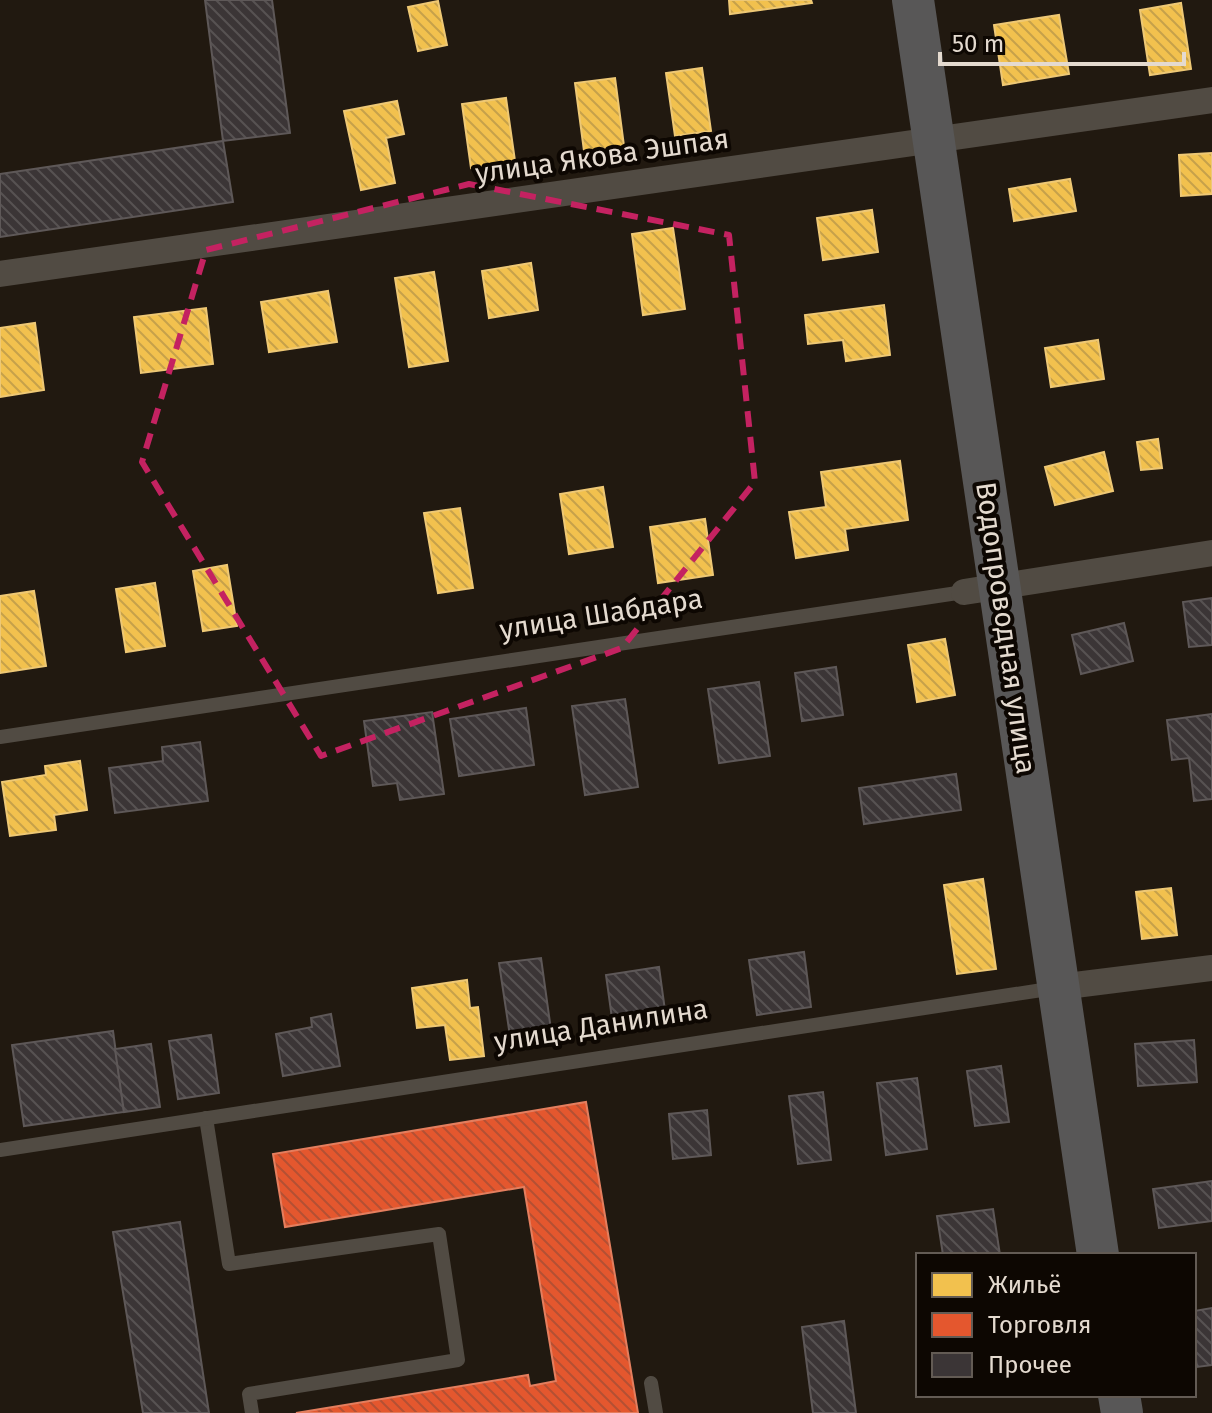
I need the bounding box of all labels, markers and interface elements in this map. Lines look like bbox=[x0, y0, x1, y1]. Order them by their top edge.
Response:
scale bar bbox=[940, 16, 1184, 66]
text: 50 m bbox=[952, 30, 1004, 58]
street label: улица Якова Эшпая bbox=[473, 122, 731, 190]
street label: Водопроводная улица bbox=[969, 480, 1043, 776]
street label: улица Шабдара bbox=[497, 582, 705, 646]
street label: улица Данилина bbox=[492, 992, 710, 1058]
legend bbox=[916, 1253, 1196, 1397]
text: Жильё bbox=[988, 1271, 1061, 1299]
text: Торговля bbox=[988, 1311, 1091, 1339]
text: Прочее bbox=[988, 1351, 1072, 1379]

